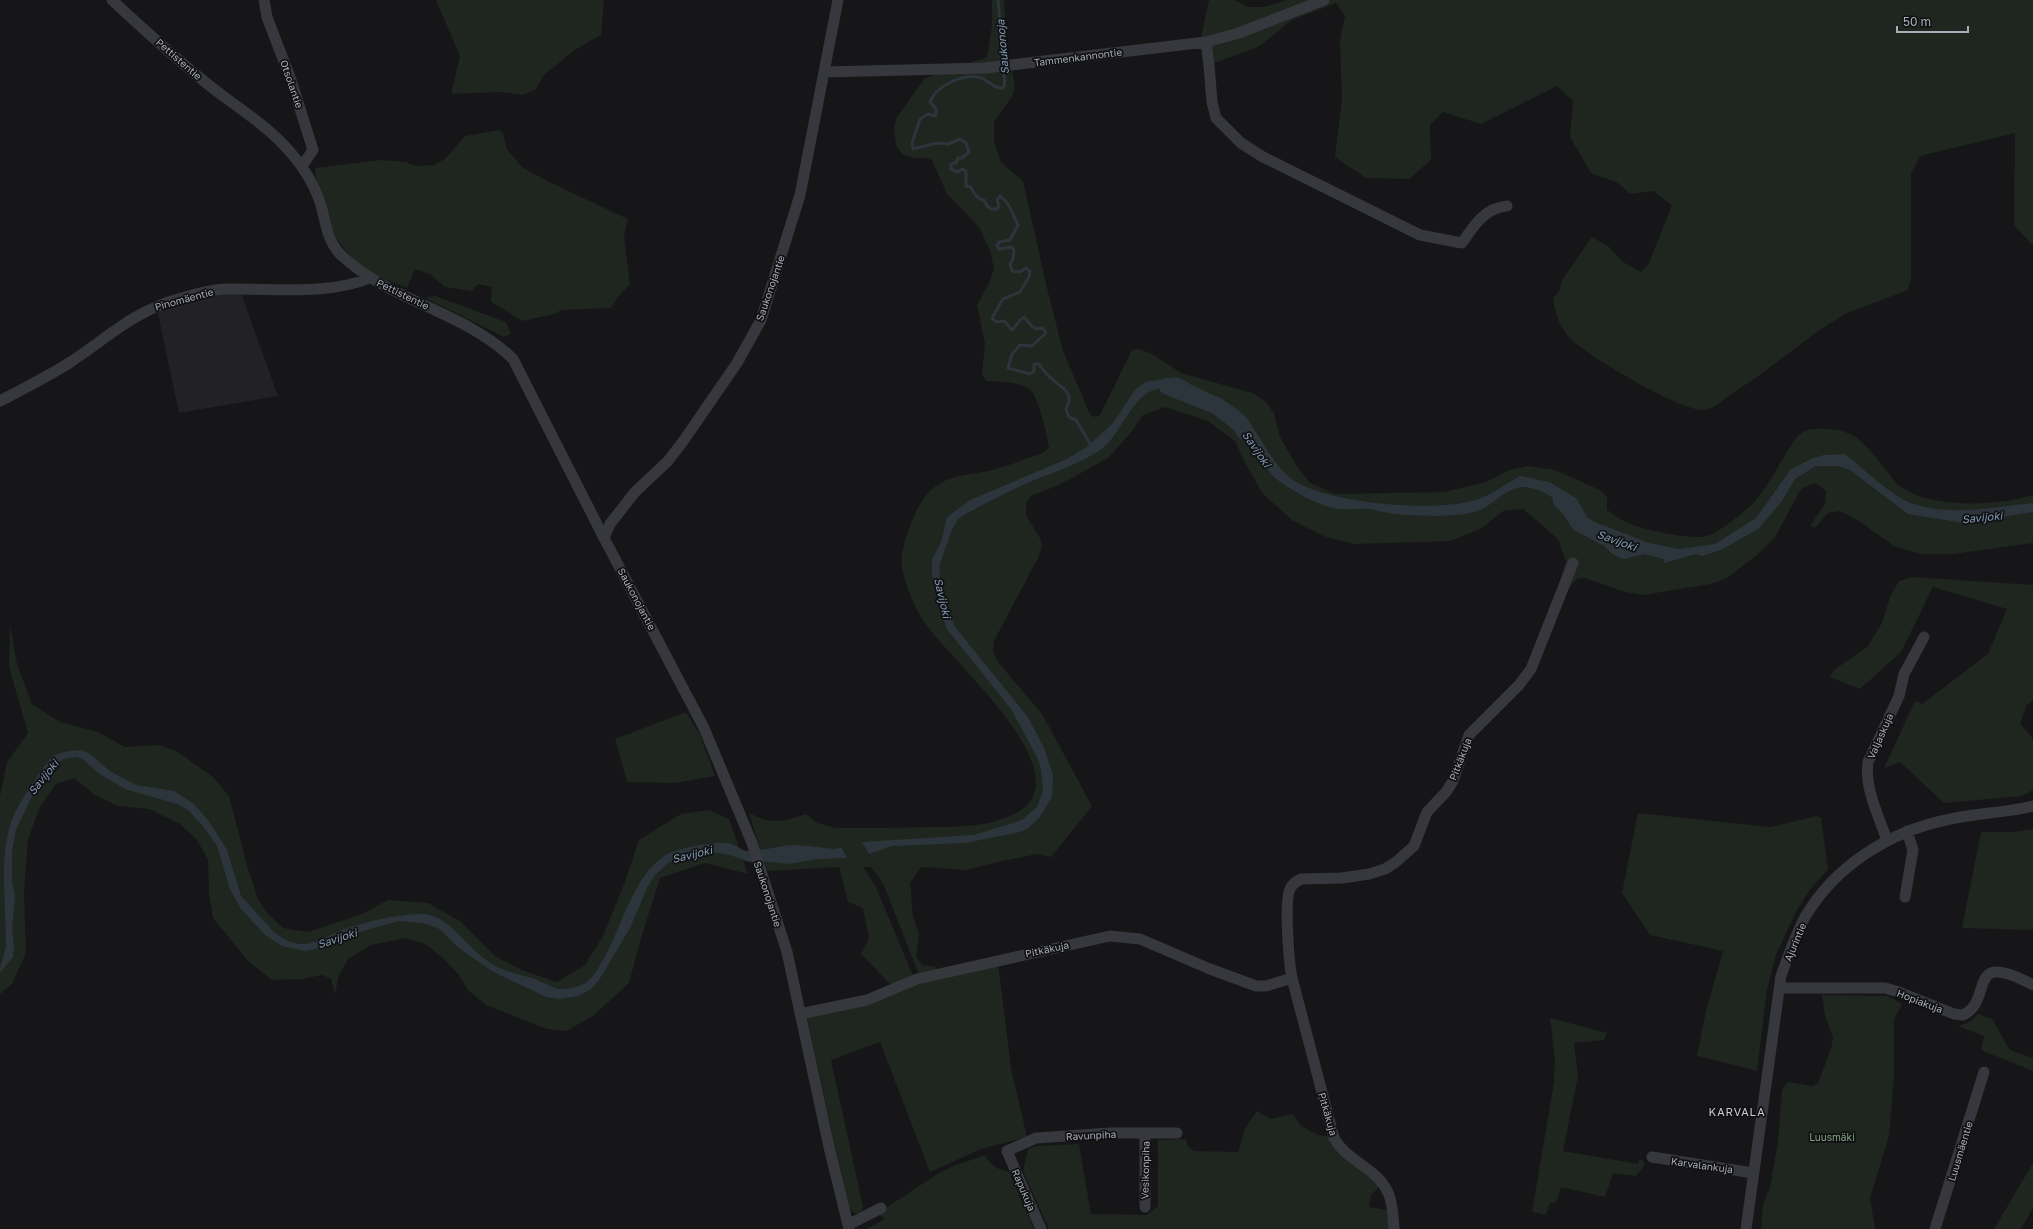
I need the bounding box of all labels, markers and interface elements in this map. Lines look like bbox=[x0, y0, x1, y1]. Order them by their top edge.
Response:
scale bar bbox=[1897, 8, 1968, 34]
text: 50 m bbox=[1903, 14, 1931, 29]
water label: Saukonoja bbox=[993, 18, 1012, 75]
street label: Pettistentie bbox=[154, 36, 204, 82]
street label: Tammenkannontie bbox=[1033, 46, 1123, 68]
street label: Otsolantie bbox=[278, 58, 306, 110]
street label: Saukonojantie bbox=[753, 253, 787, 322]
street label: Pettistentie bbox=[375, 276, 431, 312]
street label: Pinomäentie bbox=[153, 285, 215, 313]
water label: Savijoki bbox=[1239, 428, 1275, 472]
water label: Savijoki bbox=[1961, 508, 2005, 527]
water label: Savijoki bbox=[1595, 527, 1640, 555]
street label: Saukonojantie bbox=[616, 566, 658, 632]
water label: Savijoki bbox=[931, 577, 954, 622]
street label: Valjaskuja bbox=[1865, 711, 1895, 761]
street label: Pitkäkuja bbox=[1446, 736, 1474, 782]
water label: Savijoki bbox=[25, 755, 63, 798]
water label: Savijoki bbox=[671, 842, 716, 866]
street label: Saukonojantie bbox=[752, 860, 784, 929]
street label: Ajurintie bbox=[1782, 921, 1809, 963]
water label: Savijoki bbox=[316, 925, 361, 951]
street label: Pitkäkuja bbox=[1024, 939, 1070, 959]
street label: Hopiakuja bbox=[1895, 987, 1945, 1015]
street label: Pitkäkuja bbox=[1316, 1091, 1340, 1137]
district label: KARVALA bbox=[1708, 1105, 1766, 1118]
street label: Luusmäentie bbox=[1945, 1120, 1975, 1182]
street label: Ravunpiha bbox=[1065, 1128, 1117, 1142]
park label: Luusmäki bbox=[1809, 1131, 1855, 1143]
street label: Vesikonpiha bbox=[1138, 1141, 1152, 1199]
street label: Karvalankuja bbox=[1670, 1155, 1734, 1175]
street label: Rapukuja bbox=[1010, 1167, 1038, 1213]

